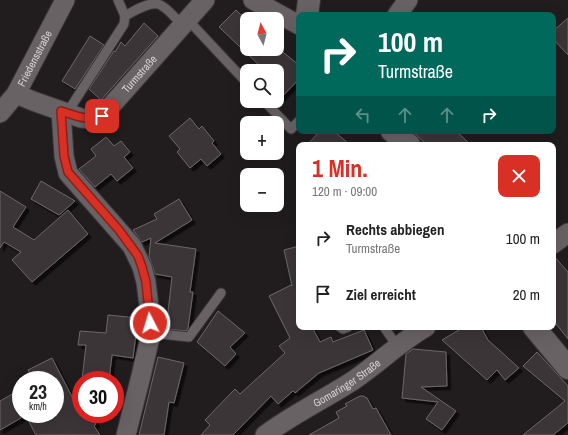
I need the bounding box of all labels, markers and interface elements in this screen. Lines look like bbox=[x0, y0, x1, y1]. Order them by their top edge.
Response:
north arrow bbox=[240, 12, 284, 56]
map controls bbox=[240, 12, 284, 212]
text: 100 m bbox=[378, 23, 443, 61]
street label: Friedensstraße bbox=[14, 28, 55, 89]
icon: right bbox=[312, 28, 364, 80]
street label: Turmstraße bbox=[119, 52, 160, 96]
text: Turmstraße bbox=[378, 59, 453, 84]
button: search bbox=[240, 64, 284, 108]
pin bbox=[85, 99, 119, 133]
icon: left bbox=[352, 104, 374, 126]
icon: ahead bbox=[394, 104, 416, 126]
icon: ahead bbox=[436, 104, 458, 126]
icon: right bbox=[478, 104, 500, 126]
icon: arrive bbox=[91, 105, 113, 127]
button: + bbox=[240, 116, 284, 160]
text: 1 Min. bbox=[312, 152, 368, 184]
button: close bbox=[498, 155, 540, 197]
button: − bbox=[240, 168, 284, 212]
text: 120 m · 09:00 bbox=[312, 183, 377, 200]
text: Rechts abbiegen bbox=[346, 219, 444, 240]
icon: right bbox=[312, 227, 334, 249]
text: 100 m bbox=[506, 228, 540, 249]
text: Turmstraße bbox=[346, 240, 400, 257]
icon: arrive bbox=[312, 283, 334, 305]
text: Ziel erreicht bbox=[346, 284, 416, 305]
text: 20 m bbox=[513, 284, 540, 305]
position arrow bbox=[129, 302, 171, 344]
street label: Gomaringer Straße bbox=[311, 356, 383, 410]
speed limit sign: 30 bbox=[72, 371, 124, 423]
text: 23 bbox=[29, 378, 47, 405]
text: km/h bbox=[29, 400, 47, 413]

